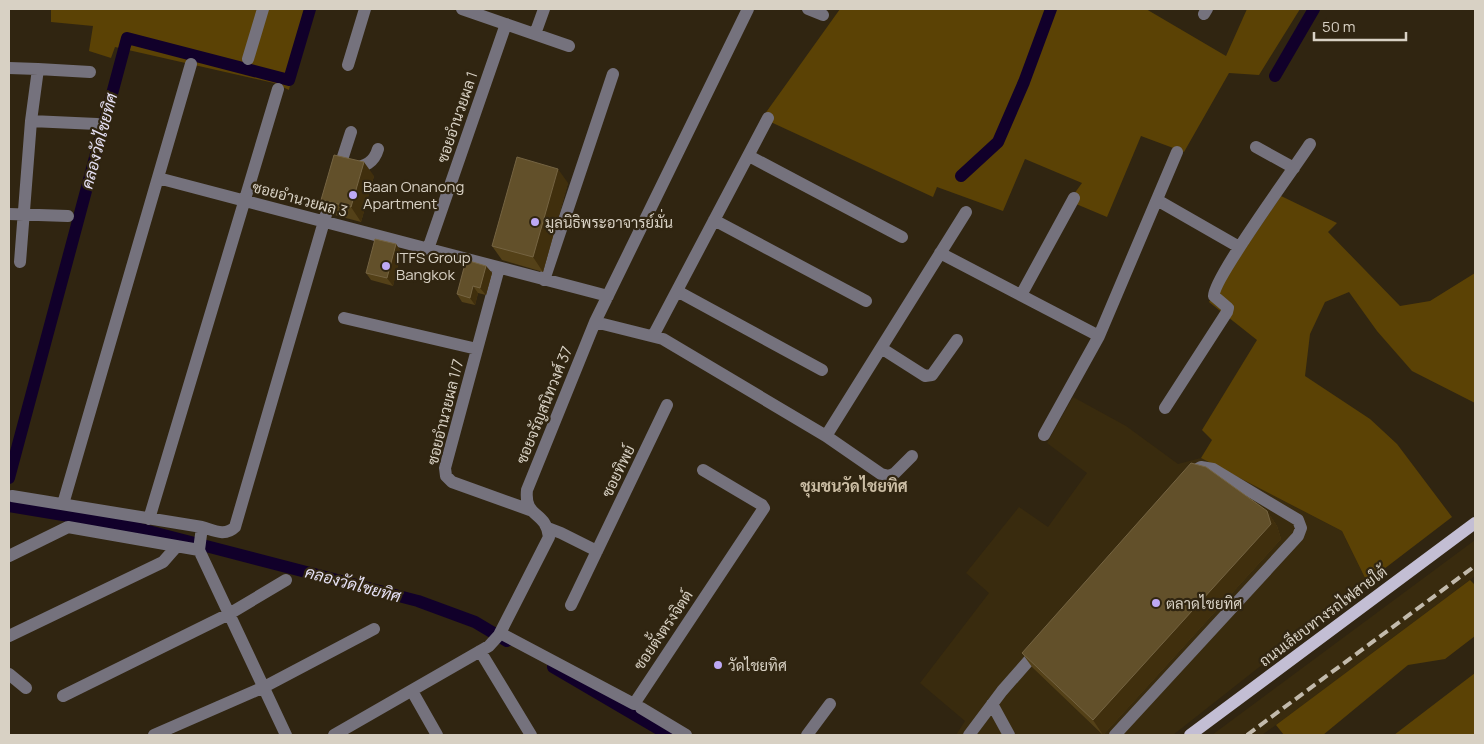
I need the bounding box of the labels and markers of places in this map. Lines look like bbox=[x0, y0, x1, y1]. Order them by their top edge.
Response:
place label: Baan Onanong Apartment bbox=[363, 176, 464, 214]
marker: Baan Onanong Apartment bbox=[347, 189, 359, 201]
place label: มูลนิธิพระอาจารย์มั่น bbox=[545, 208, 673, 233]
marker: มูลนิธิพระอาจารย์มั่น bbox=[529, 216, 541, 228]
place label: ITFS Group Bangkok bbox=[396, 247, 471, 285]
marker: ITFS Group Bangkok bbox=[380, 260, 392, 272]
place label: ตลาดไชยทิศ bbox=[1166, 593, 1242, 614]
marker: ตลาดไชยทิศ bbox=[1150, 597, 1162, 609]
place label: วัดไชยทิศ bbox=[728, 655, 787, 676]
marker: วัดไชยทิศ bbox=[712, 659, 724, 671]

